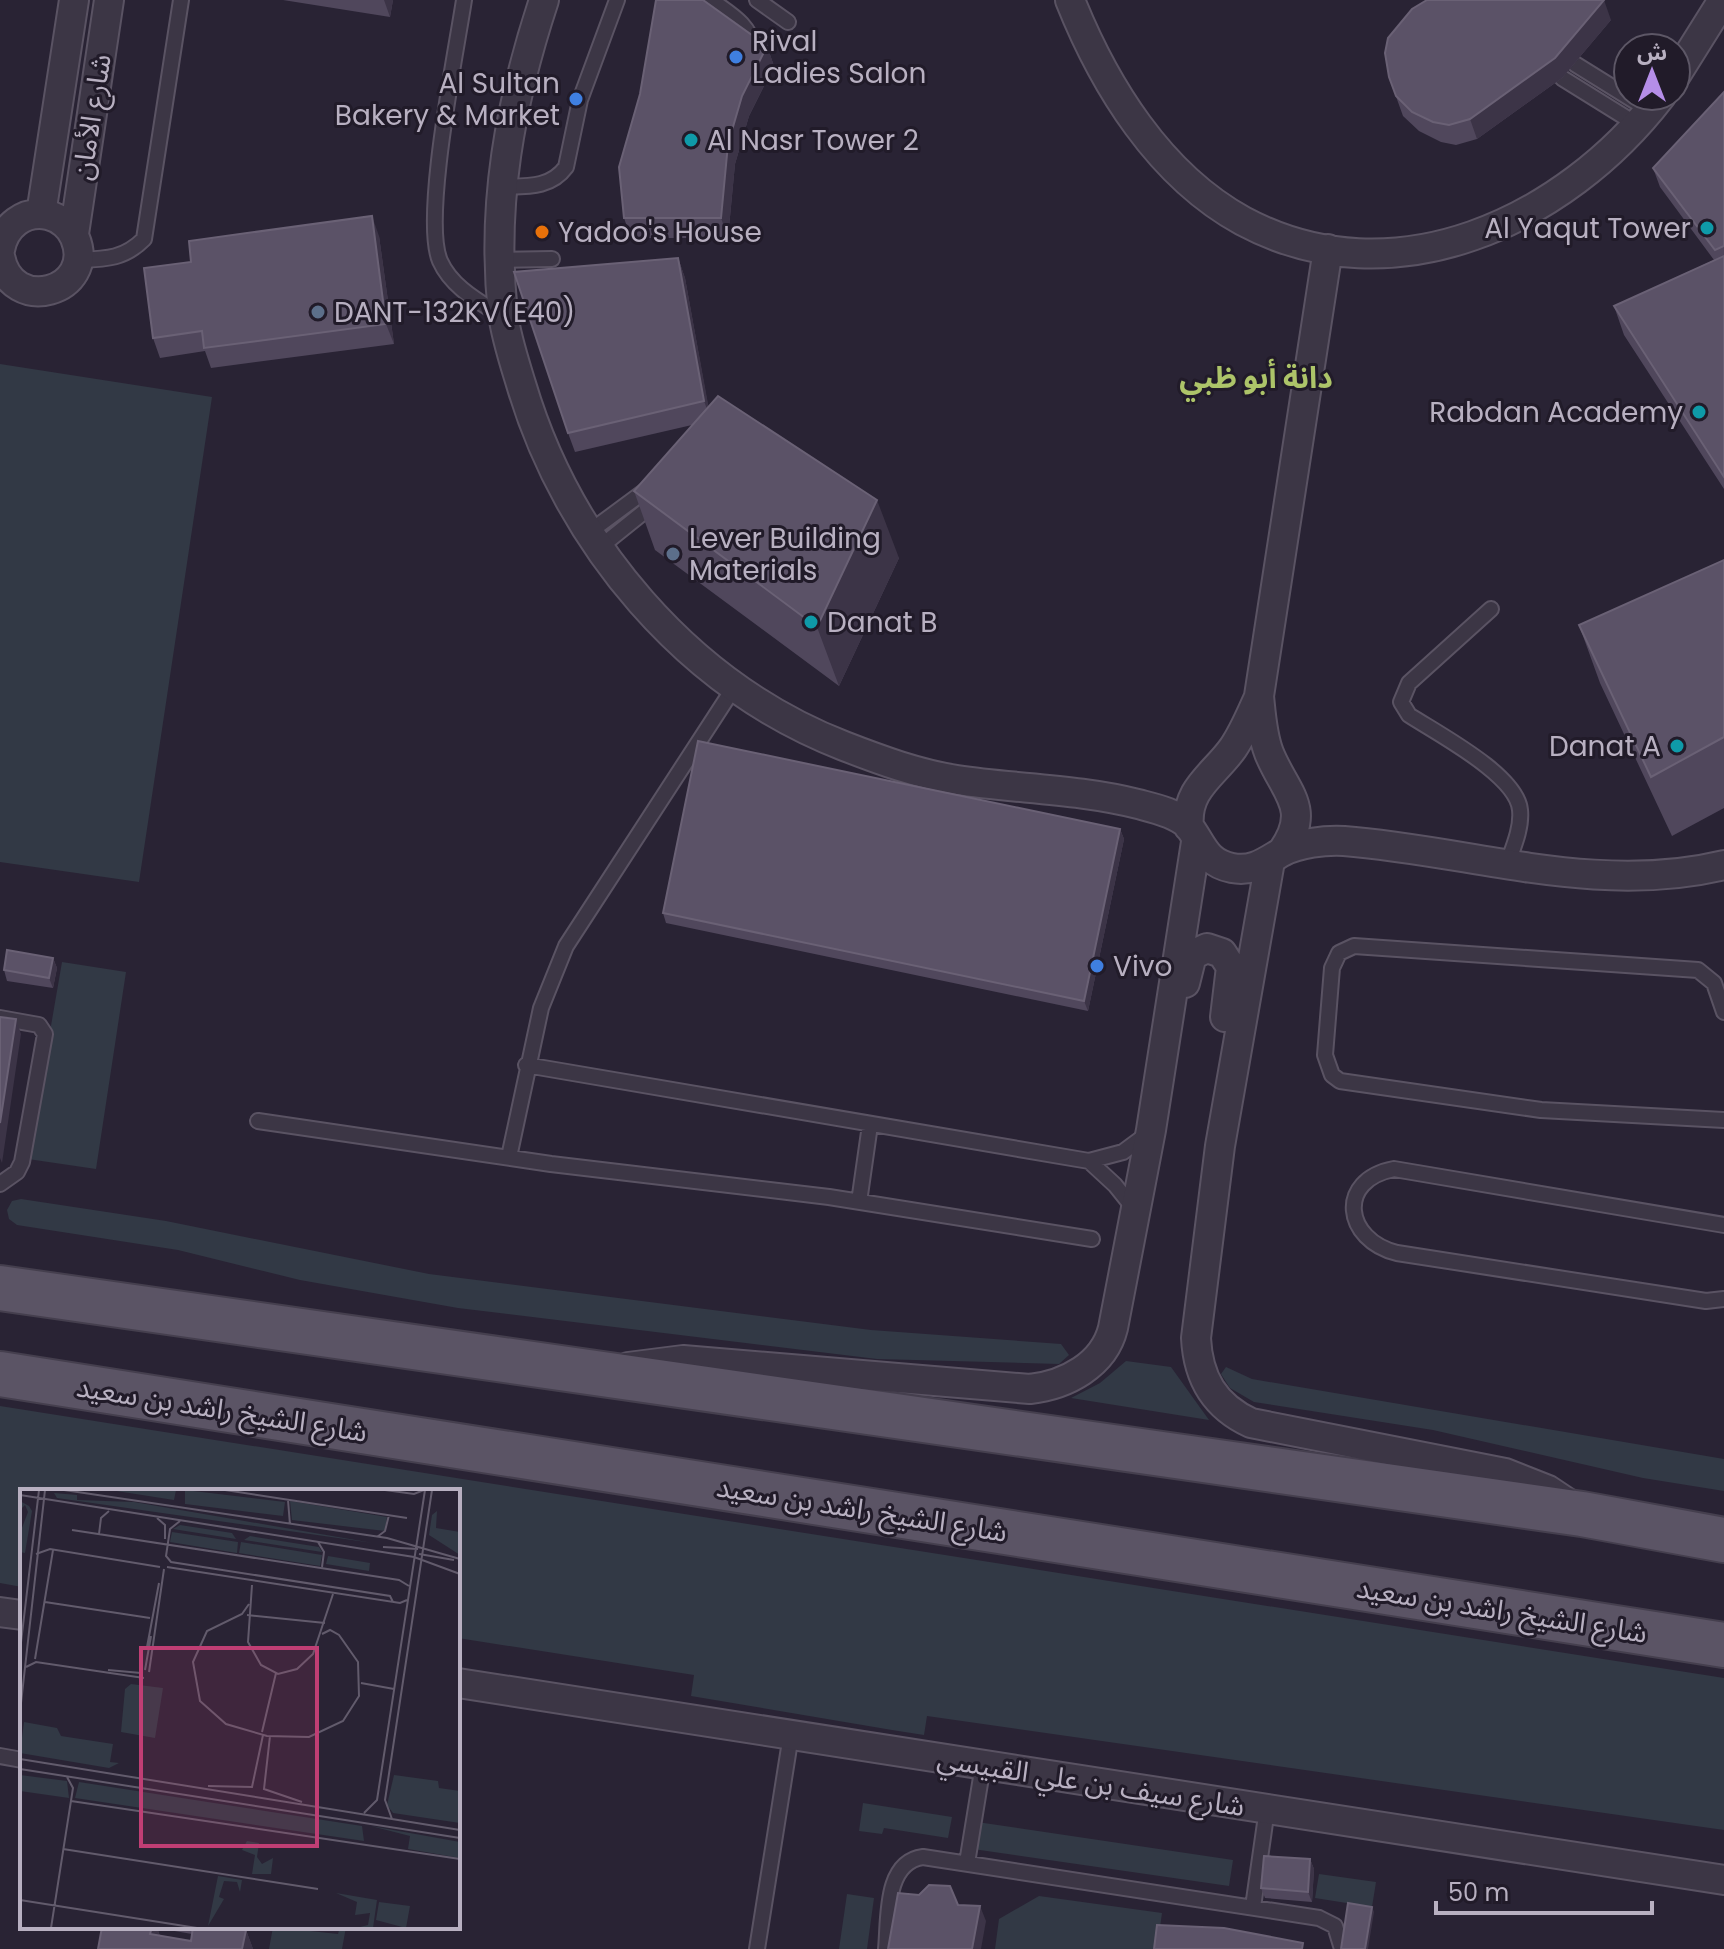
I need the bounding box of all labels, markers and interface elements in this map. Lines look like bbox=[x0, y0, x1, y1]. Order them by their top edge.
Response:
place label: Rival Ladies Salon bbox=[752, 22, 926, 93]
north arrow bbox=[1612, 32, 1692, 112]
text: ش bbox=[1637, 37, 1667, 68]
marker: Rival Ladies Salon bbox=[727, 48, 745, 66]
street label: شارع الأمان bbox=[62, 51, 122, 183]
place label: Al Sultan Bakery & Market bbox=[335, 64, 560, 135]
marker: Al Sultan Bakery & Market bbox=[567, 90, 585, 108]
place label: Al Nasr Tower 2 bbox=[707, 121, 919, 160]
marker: Al Nasr Tower 2 bbox=[682, 131, 700, 149]
place label: Al Yaqut Tower bbox=[1484, 209, 1691, 248]
place label: Yadoo's House bbox=[558, 213, 762, 252]
marker: Al Yaqut Tower bbox=[1698, 219, 1716, 237]
marker: Yadoo's House bbox=[533, 223, 551, 241]
place label: DANT-132KV(E40) bbox=[334, 293, 575, 332]
marker: DANT-132KV(E40) bbox=[309, 303, 327, 321]
district label: دانة أبو ظبي bbox=[1179, 356, 1333, 402]
place label: Rabdan Academy bbox=[1429, 393, 1683, 432]
marker: Rabdan Academy bbox=[1690, 403, 1708, 421]
place label: Lever Building Materials bbox=[689, 519, 881, 590]
marker: Lever Building Materials bbox=[664, 545, 682, 563]
place label: Danat B bbox=[827, 603, 937, 642]
marker: Danat B bbox=[802, 613, 820, 631]
place label: Danat A bbox=[1549, 727, 1661, 766]
marker: Danat A bbox=[1668, 737, 1686, 755]
place label: Vivo bbox=[1113, 947, 1172, 986]
marker: Vivo bbox=[1088, 957, 1106, 975]
street label: شارع الشيخ راشد بن سعيد bbox=[74, 1367, 370, 1453]
street label: شارع الشيخ راشد بن سعيد bbox=[714, 1467, 1010, 1553]
inset map bbox=[20, 1489, 460, 1929]
street label: شارع الشيخ راشد بن سعيد bbox=[1354, 1568, 1650, 1654]
street label: شارع سيف بن علي القبيسي bbox=[934, 1739, 1248, 1828]
scale bar bbox=[1436, 1865, 1652, 1915]
text: 50 m bbox=[1448, 1876, 1509, 1909]

